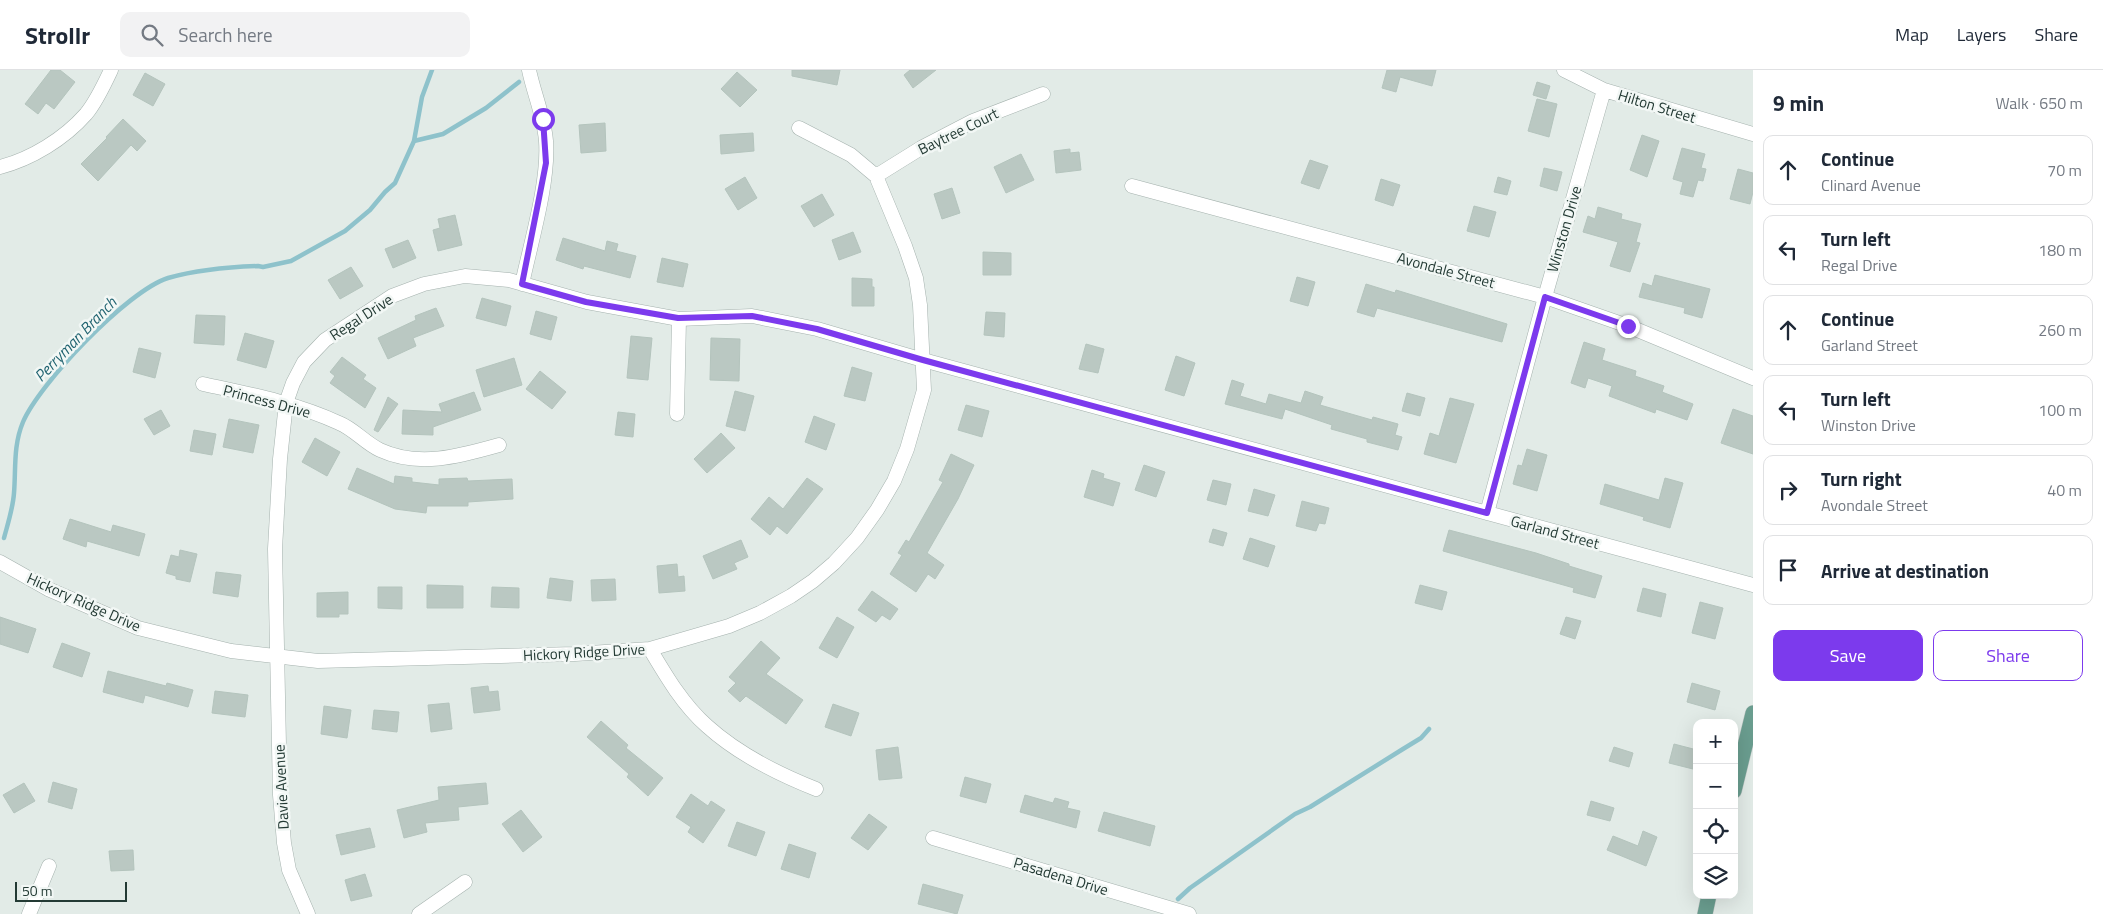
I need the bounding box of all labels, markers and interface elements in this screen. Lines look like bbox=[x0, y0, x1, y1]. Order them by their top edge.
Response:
search box bbox=[120, 12, 470, 57]
text: Strollr bbox=[25, 17, 90, 53]
text: Search here bbox=[178, 20, 273, 49]
icon: search bbox=[138, 21, 166, 49]
text: Map bbox=[1895, 21, 1929, 48]
text: Layers bbox=[1957, 21, 2006, 48]
text: Share bbox=[2034, 21, 2078, 48]
street label: Hilton Street bbox=[1615, 83, 1699, 129]
text: 9 min bbox=[1773, 87, 1824, 119]
text: Walk · 650 m bbox=[1995, 91, 2083, 115]
street label: Baytree Court bbox=[914, 101, 1003, 160]
route start bbox=[532, 108, 555, 131]
text: Continue bbox=[1821, 144, 1894, 173]
icon: ahead bbox=[1774, 156, 1802, 184]
text: 70 m bbox=[2047, 158, 2082, 182]
text: Clinard Avenue bbox=[1821, 173, 1921, 197]
street label: Winston Drive bbox=[1541, 183, 1587, 275]
text: Turn left bbox=[1821, 224, 1891, 253]
icon: left bbox=[1774, 236, 1802, 264]
text: 180 m bbox=[2038, 238, 2082, 262]
street label: Avondale Street bbox=[1395, 246, 1498, 294]
text: Regal Drive bbox=[1821, 253, 1897, 277]
street label: Regal Drive bbox=[325, 288, 397, 346]
water label: Perryman Branch bbox=[28, 290, 123, 387]
text: Continue bbox=[1821, 304, 1894, 333]
route end bbox=[1617, 315, 1640, 338]
icon: ahead bbox=[1774, 316, 1802, 344]
text: 260 m bbox=[2038, 318, 2082, 342]
text: Garland Street bbox=[1821, 333, 1918, 357]
street label: Princess Drive bbox=[221, 378, 313, 424]
text: Turn left bbox=[1821, 384, 1891, 413]
icon: left bbox=[1774, 396, 1802, 424]
text: 100 m bbox=[2038, 398, 2082, 422]
text: Winston Drive bbox=[1821, 413, 1916, 437]
text: Turn right bbox=[1821, 464, 1902, 493]
icon: right bbox=[1774, 476, 1802, 504]
text: 40 m bbox=[2047, 478, 2082, 502]
text: Avondale Street bbox=[1821, 493, 1928, 517]
street label: Garland Street bbox=[1508, 509, 1603, 555]
icon: arrive bbox=[1774, 556, 1802, 584]
text: Arrive at destination bbox=[1821, 556, 1989, 585]
street label: Hickory Ridge Drive bbox=[23, 567, 145, 637]
button: Save bbox=[1773, 630, 1923, 681]
button: Share bbox=[1933, 630, 2083, 681]
street label: Hickory Ridge Drive bbox=[522, 637, 646, 667]
map controls bbox=[1693, 719, 1738, 899]
button: + bbox=[1693, 719, 1738, 764]
street label: Davie Avenue bbox=[267, 744, 295, 830]
button: − bbox=[1693, 764, 1738, 809]
button: locate bbox=[1693, 809, 1738, 854]
street label: Pasadena Drive bbox=[1011, 851, 1111, 901]
button: layers bbox=[1693, 854, 1738, 899]
scale bar bbox=[15, 879, 128, 902]
text: 50 m bbox=[22, 880, 52, 901]

